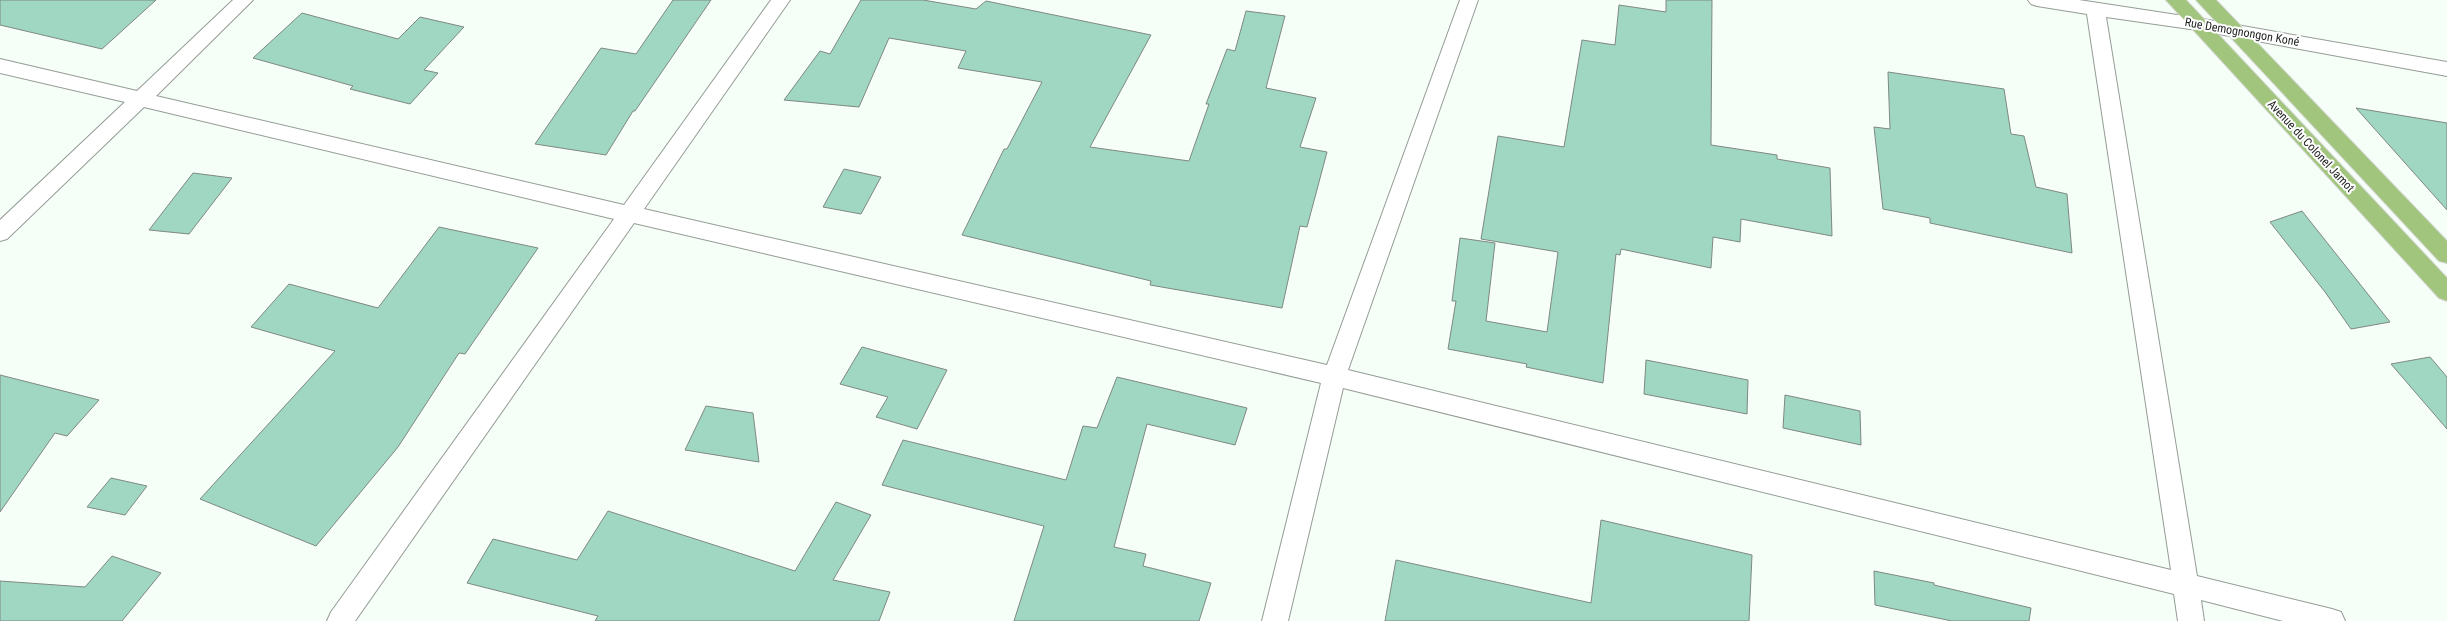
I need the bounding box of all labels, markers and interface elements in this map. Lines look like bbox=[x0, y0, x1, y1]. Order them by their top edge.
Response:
street label: Rue Demognongon Koné bbox=[2184, 15, 2301, 49]
street label: Avenue du Colonel Jamot bbox=[2265, 97, 2358, 195]

